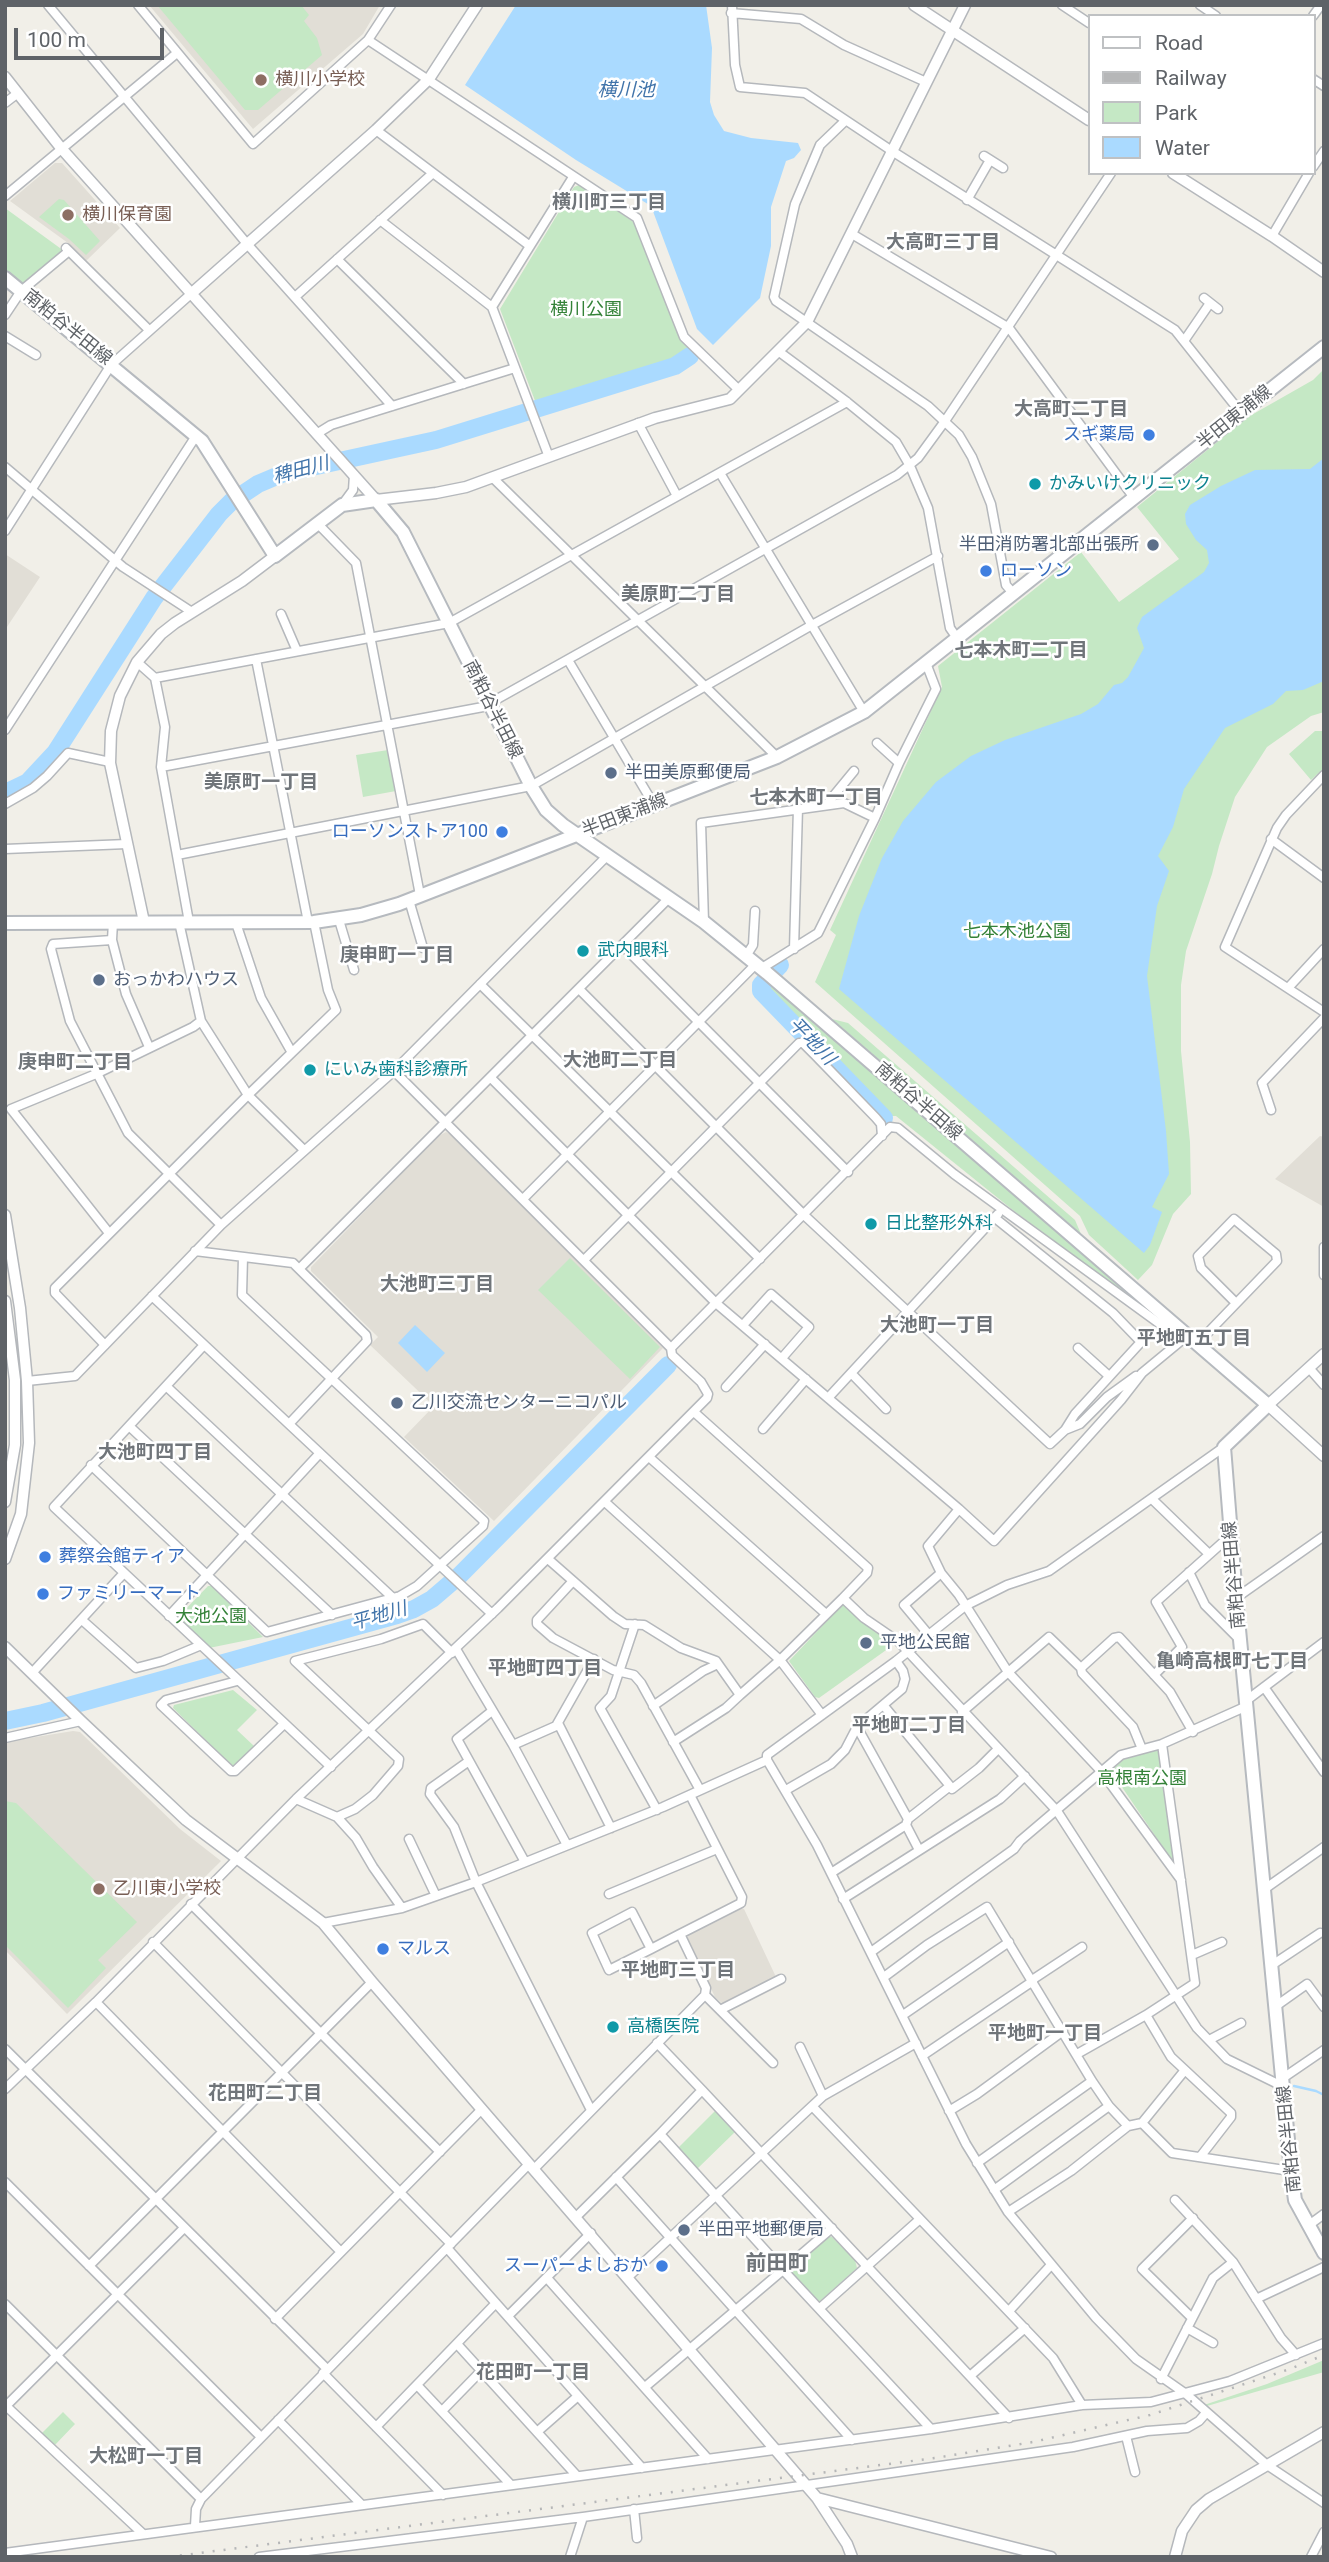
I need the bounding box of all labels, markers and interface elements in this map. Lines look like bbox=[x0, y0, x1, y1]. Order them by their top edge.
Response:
scale bar bbox=[18, 14, 168, 58]
legend bbox=[1088, 14, 1315, 175]
text: 100 m bbox=[27, 28, 86, 52]
text: Road bbox=[1155, 31, 1203, 55]
text: Railway bbox=[1155, 66, 1227, 90]
place label: 横川小学校 bbox=[275, 69, 365, 91]
marker: 横川小学校 bbox=[253, 72, 269, 88]
water label: 横川池 bbox=[598, 80, 654, 102]
text: Park bbox=[1155, 101, 1197, 125]
text: Water bbox=[1155, 136, 1210, 160]
district label: 横川町三丁目 bbox=[552, 192, 666, 214]
place label: 横川保育園 bbox=[82, 204, 172, 226]
marker: 横川保育園 bbox=[60, 207, 76, 223]
district label: 大高町三丁目 bbox=[886, 232, 1000, 254]
street label: 南粕谷半田線 bbox=[18, 286, 116, 370]
park label: 横川公園 bbox=[550, 299, 622, 321]
street label: 半田東浦線 bbox=[1193, 381, 1277, 455]
district label: 大高町二丁目 bbox=[1014, 399, 1128, 421]
place label: スギ薬局 bbox=[1063, 424, 1135, 446]
marker: スギ薬局 bbox=[1141, 427, 1157, 443]
water label: 稗田川 bbox=[271, 453, 331, 489]
place label: かみいけクリニック bbox=[1049, 473, 1211, 495]
marker: かみいけクリニック bbox=[1027, 476, 1043, 492]
place label: 半田消防署北部出張所 bbox=[959, 534, 1139, 556]
marker: 半田消防署北部出張所 bbox=[1145, 537, 1161, 553]
place label: ローソン bbox=[1000, 560, 1072, 582]
marker: ローソン bbox=[978, 563, 994, 579]
district label: 美原町二丁目 bbox=[621, 584, 735, 606]
district label: 七本木町二丁目 bbox=[955, 640, 1087, 662]
street label: 南粕谷半田線 bbox=[458, 657, 526, 763]
place label: 半田美原郵便局 bbox=[625, 762, 751, 784]
marker: 半田美原郵便局 bbox=[603, 765, 619, 781]
district label: 美原町一丁目 bbox=[204, 772, 318, 794]
district label: 七本木町一丁目 bbox=[750, 787, 882, 809]
street label: 半田東浦線 bbox=[579, 790, 671, 842]
place label: ローソンストア100 bbox=[332, 821, 488, 843]
marker: ローソンストア100 bbox=[494, 824, 510, 840]
park label: 七本木池公園 bbox=[963, 921, 1071, 943]
place label: 武内眼科 bbox=[597, 940, 669, 962]
marker: 武内眼科 bbox=[575, 943, 591, 959]
district label: 庚申町一丁目 bbox=[340, 945, 454, 967]
place label: おっかわハウス bbox=[113, 969, 239, 991]
marker: おっかわハウス bbox=[91, 972, 107, 988]
water label: 平地川 bbox=[783, 1014, 839, 1070]
district label: 大池町二丁目 bbox=[563, 1050, 677, 1072]
district label: 庚申町二丁目 bbox=[18, 1052, 132, 1074]
street label: 南粕谷半田線 bbox=[870, 1058, 966, 1146]
place label: にいみ歯科診療所 bbox=[324, 1059, 468, 1081]
marker: にいみ歯科診療所 bbox=[302, 1062, 318, 1078]
place label: 日比整形外科 bbox=[885, 1213, 993, 1235]
marker: 日比整形外科 bbox=[863, 1216, 879, 1232]
district label: 大池町三丁目 bbox=[380, 1274, 494, 1296]
district label: 大池町一丁目 bbox=[880, 1315, 994, 1337]
district label: 平地町五丁目 bbox=[1137, 1328, 1251, 1350]
place label: 乙川交流センターニコパル bbox=[411, 1392, 627, 1414]
marker: 乙川交流センターニコパル bbox=[389, 1395, 405, 1411]
district label: 大池町四丁目 bbox=[98, 1442, 212, 1464]
street label: 南粕谷半田線 bbox=[1220, 1520, 1250, 1630]
place label: 葬祭会館ティア bbox=[59, 1546, 185, 1568]
marker: 葬祭会館ティア bbox=[37, 1549, 53, 1565]
place label: ファミリーマート bbox=[57, 1583, 201, 1605]
marker: ファミリーマート bbox=[35, 1586, 51, 1602]
water label: 平地川 bbox=[348, 1598, 410, 1636]
park label: 大池公園 bbox=[175, 1606, 247, 1628]
place label: 平地公民館 bbox=[880, 1632, 970, 1654]
marker: 平地公民館 bbox=[858, 1635, 874, 1651]
district label: 亀崎高根町七丁目 bbox=[1156, 1651, 1308, 1673]
district label: 平地町四丁目 bbox=[488, 1658, 602, 1680]
district label: 平地町二丁目 bbox=[852, 1715, 966, 1737]
park label: 高根南公園 bbox=[1097, 1768, 1187, 1790]
place label: 乙川東小学校 bbox=[113, 1878, 221, 1900]
marker: 乙川東小学校 bbox=[91, 1881, 107, 1897]
place label: マルス bbox=[397, 1938, 451, 1960]
marker: マルス bbox=[375, 1941, 391, 1957]
district label: 平地町三丁目 bbox=[621, 1960, 735, 1982]
place label: 高橋医院 bbox=[627, 2016, 699, 2038]
marker: 高橋医院 bbox=[605, 2019, 621, 2035]
district label: 平地町一丁目 bbox=[988, 2023, 1102, 2045]
district label: 花田町二丁目 bbox=[208, 2083, 322, 2105]
street label: 南粕谷半田線 bbox=[1274, 2084, 1306, 2194]
place label: 半田平地郵便局 bbox=[698, 2219, 824, 2241]
marker: 半田平地郵便局 bbox=[676, 2222, 692, 2238]
district label: 前田町 bbox=[746, 2252, 808, 2278]
place label: スーパーよしおか bbox=[504, 2255, 648, 2277]
marker: スーパーよしおか bbox=[654, 2258, 670, 2274]
district label: 花田町一丁目 bbox=[476, 2362, 590, 2384]
district label: 大松町一丁目 bbox=[89, 2446, 203, 2468]

